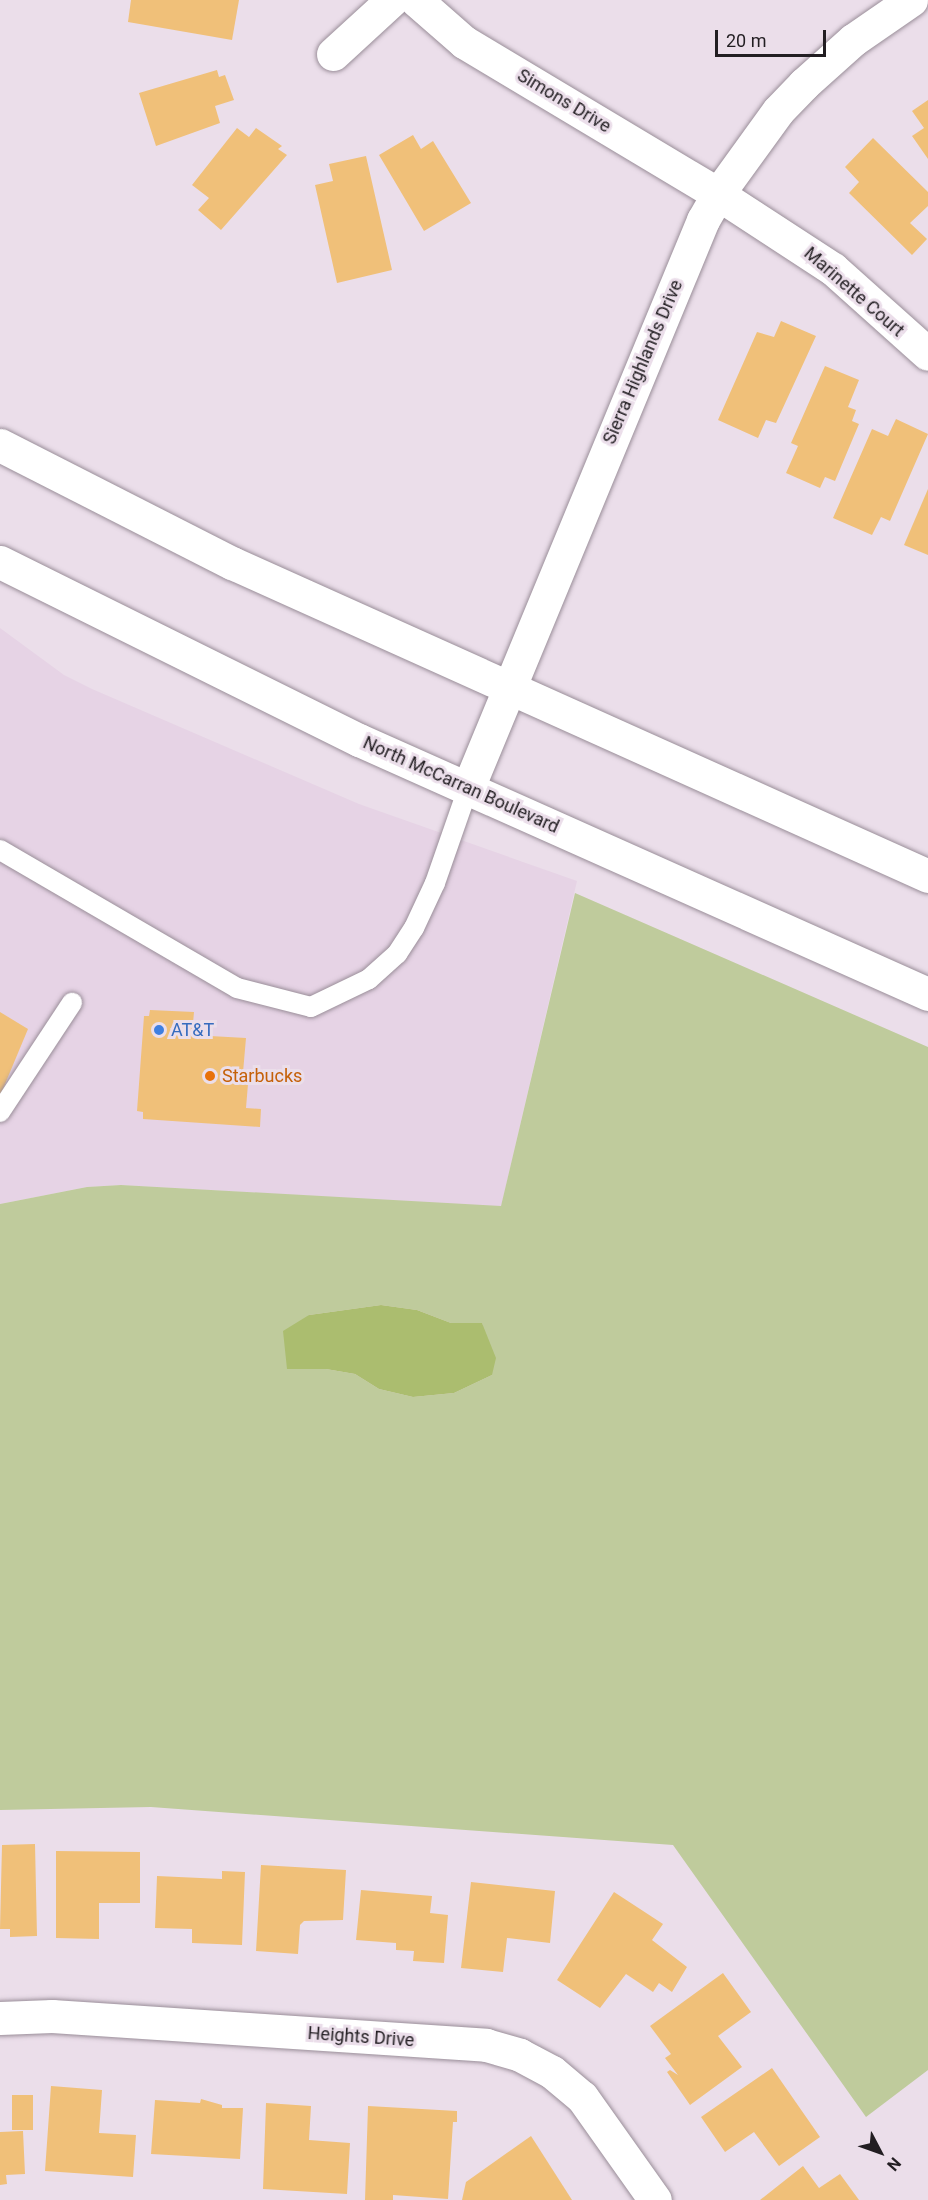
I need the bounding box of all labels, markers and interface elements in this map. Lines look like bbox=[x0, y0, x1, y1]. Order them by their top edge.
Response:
scale bar bbox=[718, 18, 829, 56]
text: 20 m bbox=[726, 30, 766, 51]
street label: Simons Drive bbox=[513, 65, 615, 137]
street label: Marinette Court bbox=[800, 243, 908, 341]
street label: Sierra Highlands Drive bbox=[599, 277, 687, 447]
street label: North McCarran Boulevard bbox=[360, 732, 562, 838]
place label: AT&T bbox=[171, 1019, 214, 1041]
marker: AT&T bbox=[152, 1023, 166, 1037]
place label: Starbucks bbox=[222, 1065, 302, 1087]
marker: Starbucks bbox=[203, 1069, 217, 1083]
street label: Heights Drive bbox=[307, 2022, 415, 2052]
north arrow bbox=[850, 2122, 910, 2182]
text: N bbox=[883, 2154, 905, 2175]

